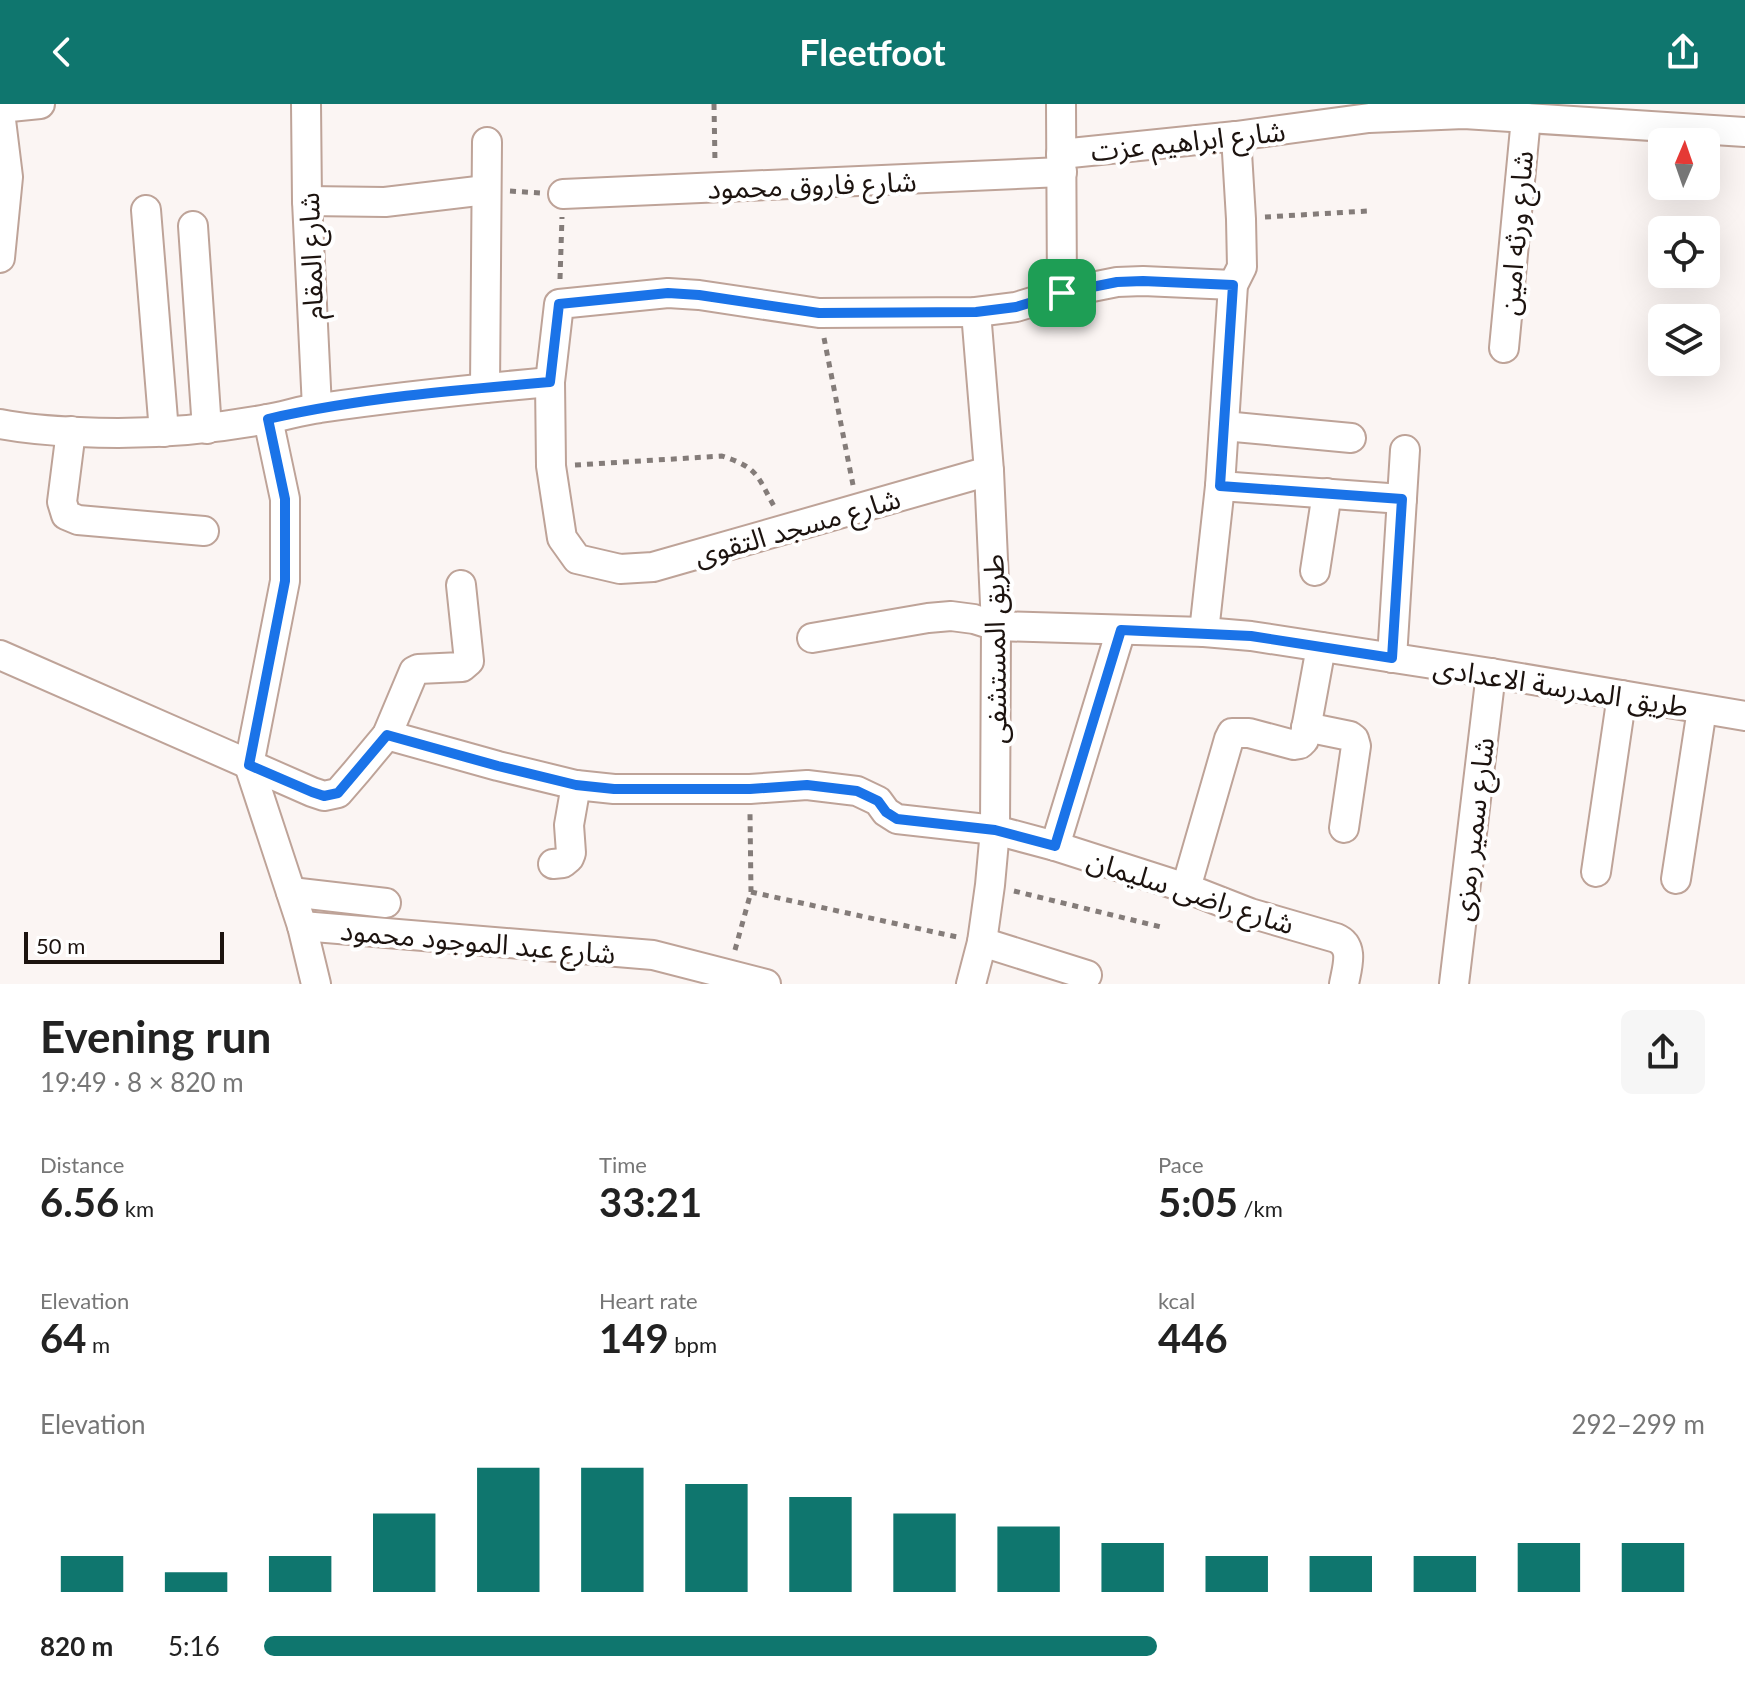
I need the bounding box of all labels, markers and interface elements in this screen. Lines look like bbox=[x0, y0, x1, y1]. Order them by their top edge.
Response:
icon: back bbox=[40, 30, 84, 74]
text: Fleetfoot bbox=[799, 30, 946, 74]
icon: share bbox=[1661, 30, 1705, 74]
street label: شارع ابراهيم عزت bbox=[1089, 113, 1288, 173]
north arrow bbox=[1648, 128, 1720, 200]
map controls bbox=[1648, 128, 1720, 376]
street label: شارع ورثه امين bbox=[1491, 149, 1544, 317]
street label: شارع فاروق محمود bbox=[707, 163, 917, 210]
street label: شارع المقام bbox=[291, 192, 334, 320]
button: locate bbox=[1648, 216, 1720, 288]
pin bbox=[1028, 259, 1096, 327]
icon: arrive bbox=[1040, 271, 1084, 315]
button: layers bbox=[1648, 304, 1720, 376]
street label: شارع مسجد التقوى bbox=[690, 480, 905, 576]
street label: طريق المستشفى bbox=[975, 554, 1015, 744]
street label: طريق المدرسة الاعدادى bbox=[1431, 649, 1691, 725]
street label: شارع سمير رمزى bbox=[1444, 735, 1505, 923]
street label: شارع راضى سليمان bbox=[1082, 842, 1299, 945]
street label: شارع عبد الموجود محمود bbox=[338, 912, 617, 975]
scale bar bbox=[24, 928, 224, 964]
text: 50 m bbox=[36, 932, 85, 959]
text: Evening run bbox=[40, 1010, 271, 1062]
button: share bbox=[1621, 1010, 1705, 1094]
text: 19:49 · 8 × 820 m bbox=[40, 1066, 244, 1098]
text: Distance bbox=[40, 1151, 124, 1178]
text: Time bbox=[599, 1151, 647, 1178]
text: Pace bbox=[1158, 1151, 1204, 1178]
text: 6.56 bbox=[40, 1178, 119, 1226]
text: 33:21 bbox=[599, 1178, 702, 1226]
text: 5:05 bbox=[1158, 1178, 1238, 1226]
text: km bbox=[119, 1195, 154, 1222]
text: /km bbox=[1238, 1195, 1283, 1222]
text: Elevation bbox=[40, 1287, 129, 1314]
text: Heart rate bbox=[599, 1287, 698, 1314]
text: kcal bbox=[1158, 1287, 1195, 1314]
text: 64 bbox=[40, 1314, 86, 1362]
text: 149 bbox=[599, 1314, 669, 1362]
text: 446 bbox=[1158, 1314, 1228, 1362]
text: m bbox=[86, 1331, 110, 1358]
text: bpm bbox=[669, 1331, 717, 1358]
text: Elevation bbox=[40, 1408, 146, 1440]
text: 292–299 m bbox=[1571, 1408, 1705, 1440]
text: 820 m bbox=[40, 1630, 113, 1662]
text: 5:16 bbox=[168, 1630, 220, 1662]

